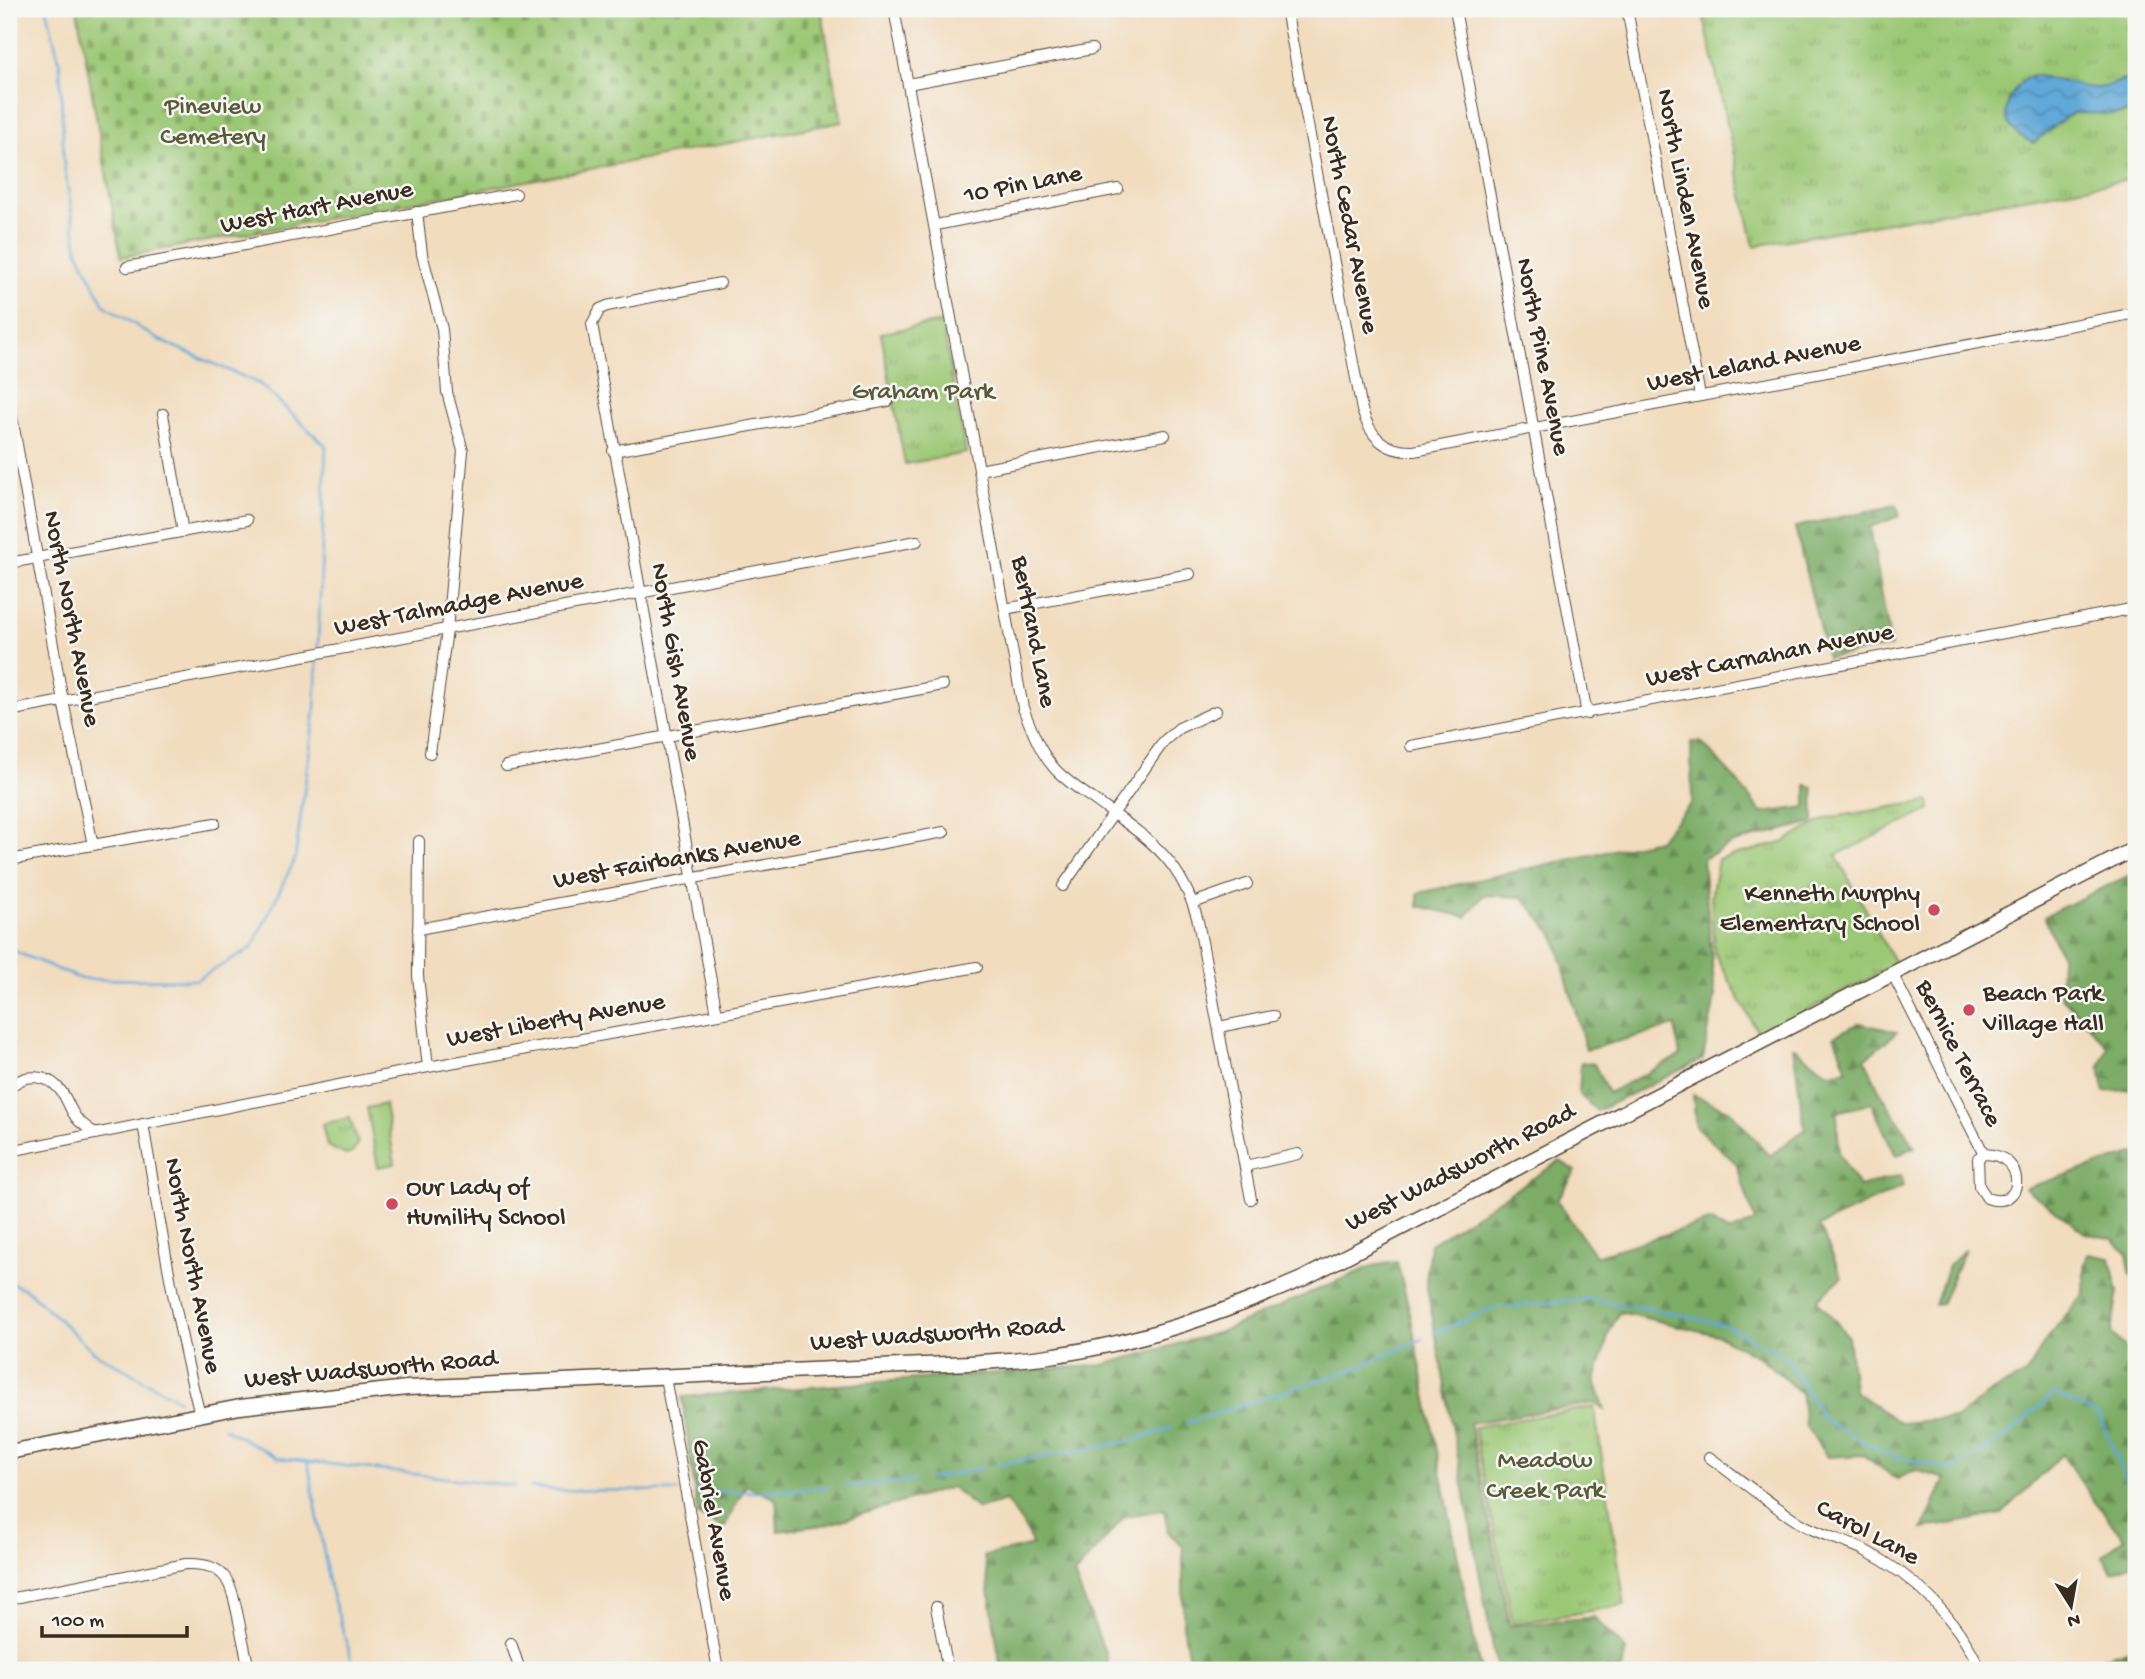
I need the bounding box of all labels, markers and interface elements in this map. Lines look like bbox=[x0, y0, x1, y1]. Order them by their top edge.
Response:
street label: North Linden Avenue bbox=[1647, 86, 1721, 312]
park label: Pineview Cemetery bbox=[160, 93, 266, 154]
street label: North Cedar Avenue bbox=[1312, 114, 1384, 337]
street label: 10 Pin Lane bbox=[960, 159, 1085, 213]
street label: West Hart Avenue bbox=[218, 175, 416, 243]
street label: North Pine Avenue bbox=[1507, 256, 1575, 459]
street label: West Leland Avenue bbox=[1645, 329, 1864, 401]
park label: Graham Park bbox=[852, 378, 997, 409]
street label: North North Avenue bbox=[34, 509, 106, 730]
street label: Bertrand Lane bbox=[1002, 553, 1062, 711]
street label: North Gish Avenue bbox=[641, 561, 707, 764]
street label: West Talmadge Avenue bbox=[332, 567, 587, 645]
street label: West Carnahan Avenue bbox=[1644, 618, 1897, 696]
street label: West Fairbanks Avenue bbox=[551, 824, 804, 898]
place label: Kenneth Murphy Elementary School bbox=[1720, 880, 1920, 941]
marker: Kenneth Murphy Elementary School bbox=[1926, 902, 1942, 918]
street label: Bernice Terrace bbox=[1906, 974, 2008, 1133]
place label: Beach Park Village Hall bbox=[1982, 980, 2105, 1041]
street label: West Liberty Avenue bbox=[444, 987, 668, 1056]
marker: Beach Park Village Hall bbox=[1961, 1002, 1977, 1018]
street label: West Wadsworth Road bbox=[1341, 1097, 1583, 1240]
street label: North North Avenue bbox=[155, 1156, 227, 1377]
place label: Our Lady of Humility School bbox=[406, 1174, 566, 1235]
marker: Our Lady of Humility School bbox=[384, 1196, 400, 1212]
street label: West Wadsworth Road bbox=[809, 1312, 1066, 1360]
street label: West Wadsworth Road bbox=[243, 1344, 500, 1397]
street label: Gabriel Avenue bbox=[683, 1437, 742, 1603]
park label: Meadow Creek Park bbox=[1486, 1447, 1606, 1508]
street label: Carol Lane bbox=[1810, 1494, 1925, 1574]
north arrow bbox=[2036, 1570, 2106, 1640]
scale bar bbox=[42, 1595, 187, 1639]
text: N bbox=[2065, 1607, 2082, 1632]
text: 100 m bbox=[51, 1610, 104, 1635]

